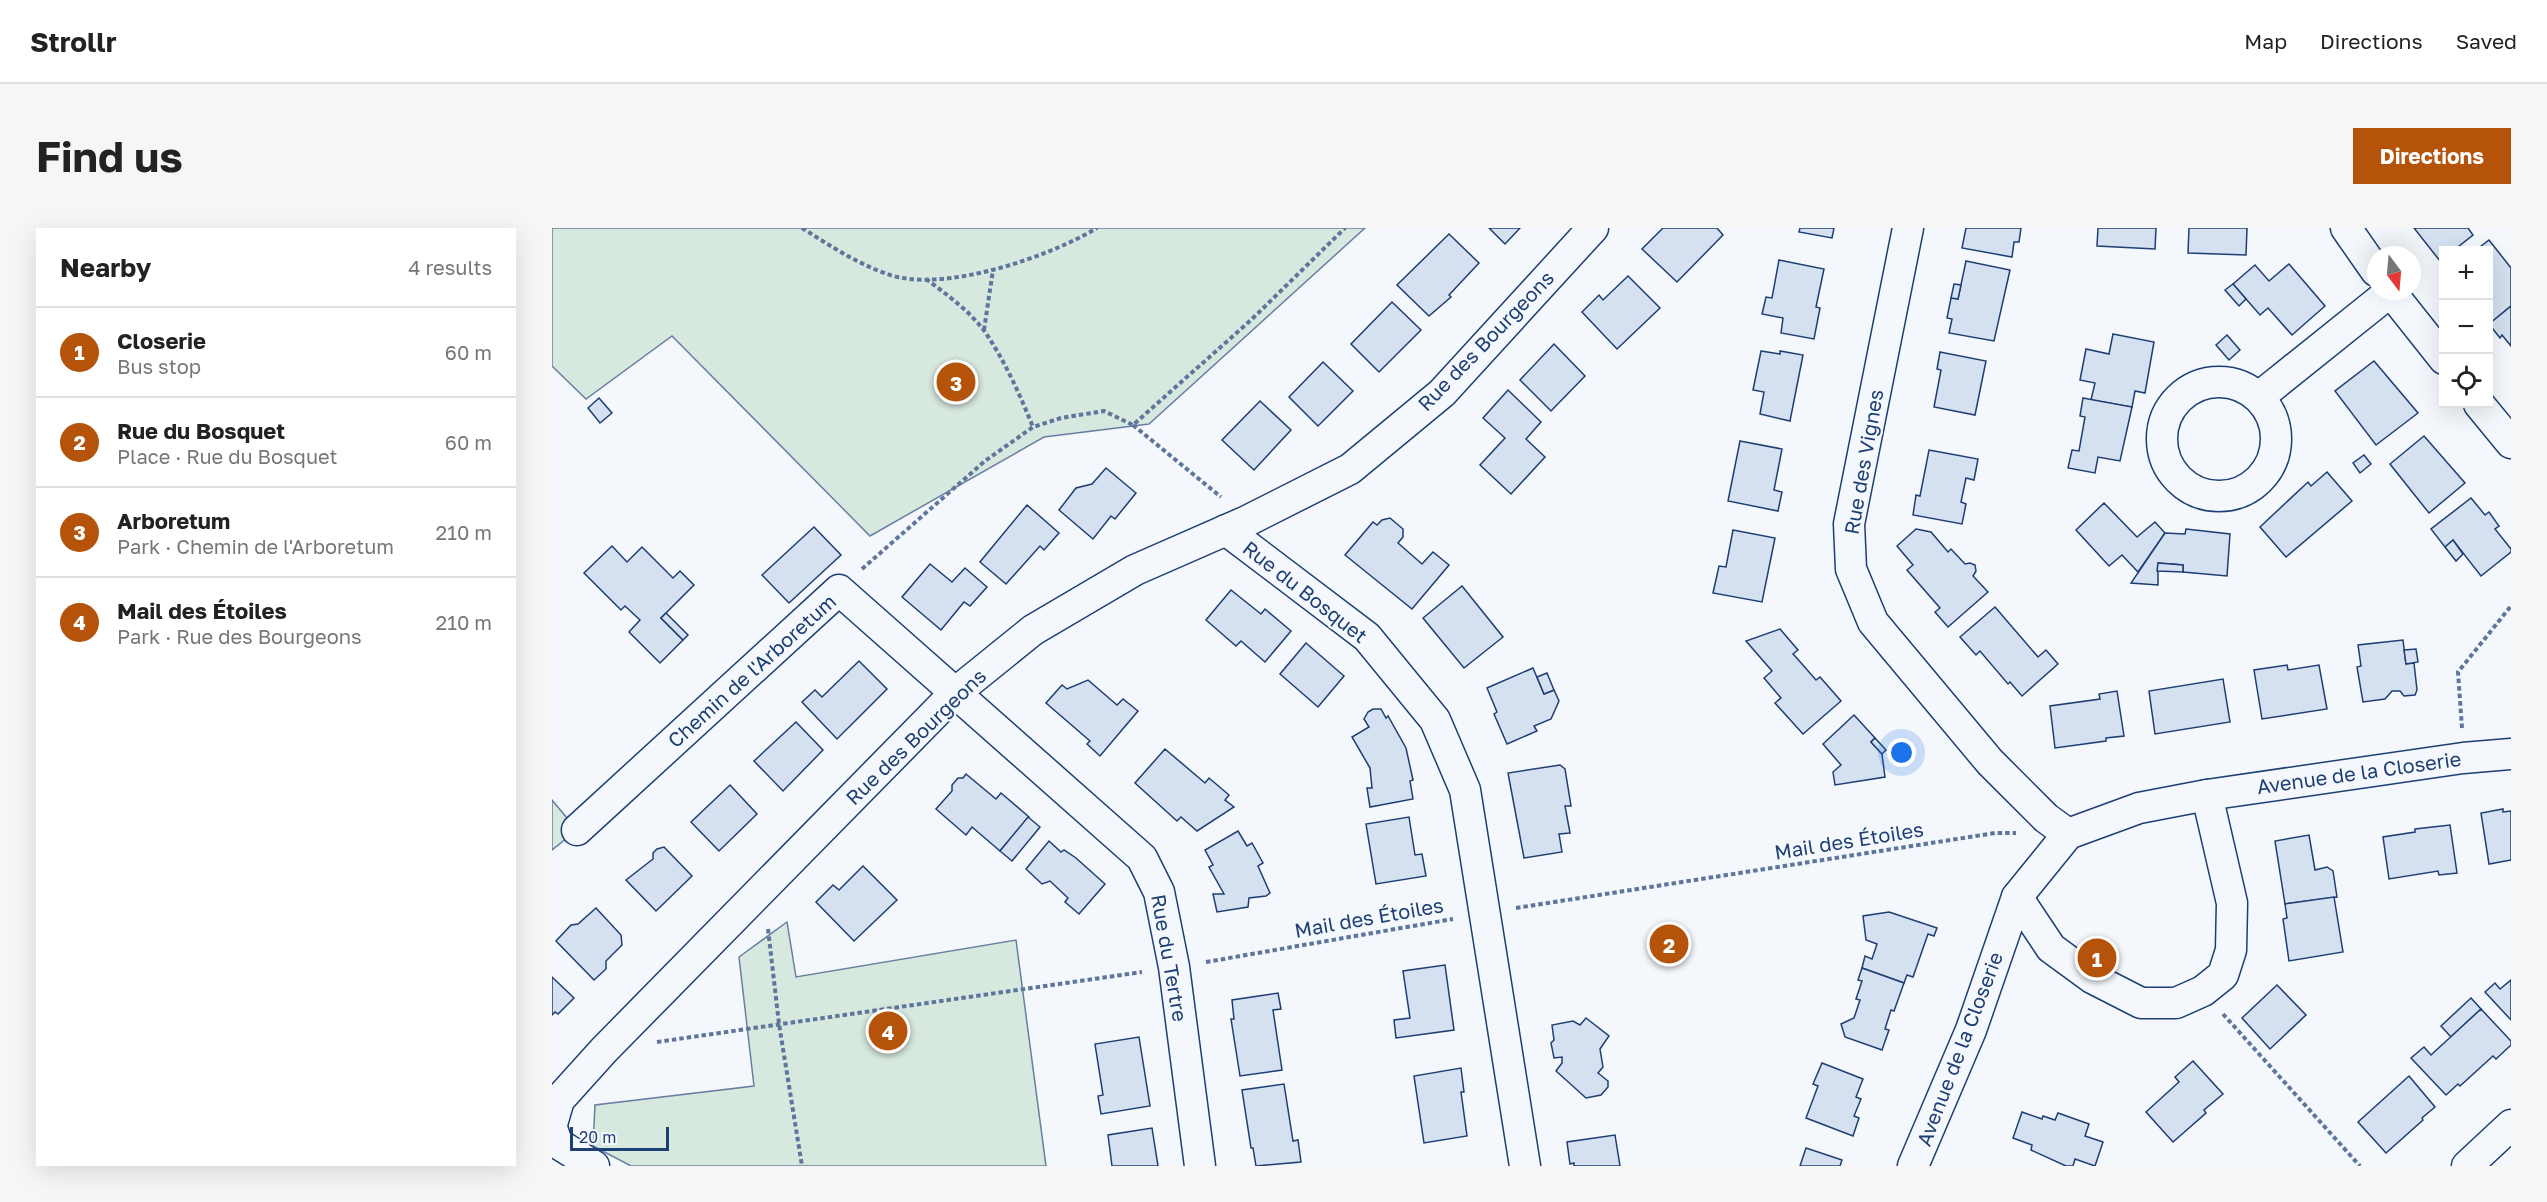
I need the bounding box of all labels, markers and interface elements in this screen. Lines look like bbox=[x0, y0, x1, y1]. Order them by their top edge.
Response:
text: Strollr bbox=[30, 25, 117, 58]
text: Map bbox=[2244, 28, 2287, 54]
text: Directions bbox=[2320, 28, 2423, 54]
text: Saved bbox=[2456, 28, 2517, 54]
button: Directions bbox=[2353, 128, 2511, 184]
text: Find us bbox=[36, 131, 183, 181]
north arrow bbox=[2367, 246, 2421, 300]
map controls bbox=[2439, 246, 2493, 408]
button: + bbox=[2439, 246, 2493, 300]
text: Nearby bbox=[60, 252, 151, 283]
text: 4 results bbox=[408, 255, 492, 279]
street label: Rue des Bourgeons bbox=[1412, 265, 1558, 415]
button: − bbox=[2439, 300, 2493, 354]
text: Closerie bbox=[117, 327, 206, 354]
text: 1 bbox=[74, 340, 85, 364]
text: 60 m bbox=[445, 340, 492, 364]
text: Bus stop bbox=[117, 354, 201, 378]
button: locate bbox=[2439, 354, 2493, 408]
pin: 3 bbox=[936, 360, 976, 404]
street label: Rue des Vignes bbox=[1838, 387, 1888, 536]
text: Rue du Bosquet bbox=[117, 417, 285, 444]
text: 2 bbox=[73, 430, 86, 454]
text: 60 m bbox=[445, 430, 492, 454]
text: Place · Rue du Bosquet bbox=[117, 444, 338, 468]
text: Arboretum bbox=[117, 507, 230, 534]
text: 3 bbox=[73, 520, 86, 544]
text: 210 m bbox=[436, 520, 492, 544]
text: Park · Chemin de l'Arboretum bbox=[117, 534, 394, 558]
street label: Rue du Bosquet bbox=[1239, 535, 1373, 647]
street label: Chemin de l'Arboretum bbox=[662, 589, 840, 752]
text: Mail des Étoiles bbox=[117, 597, 287, 624]
text: 4 bbox=[73, 610, 86, 634]
text: 210 m bbox=[436, 610, 492, 634]
text: Park · Rue des Bourgeons bbox=[117, 624, 362, 648]
street label: Rue des Bourgeons bbox=[840, 663, 990, 809]
your location bbox=[1887, 738, 1916, 767]
street label: Avenue de la Closerie bbox=[2255, 746, 2463, 798]
street label: Mail des Étoiles bbox=[1773, 816, 1925, 864]
street label: Rue du Tertre bbox=[1147, 892, 1193, 1023]
street label: Mail des Étoiles bbox=[1293, 892, 1445, 942]
pin: 2 bbox=[1650, 922, 1688, 966]
pin: 1 bbox=[2078, 936, 2116, 980]
street label: Avenue de la Closerie bbox=[1911, 948, 2007, 1149]
pin: 4 bbox=[868, 1008, 908, 1054]
scale bar bbox=[570, 1124, 669, 1152]
text: 20 m bbox=[579, 1127, 616, 1147]

